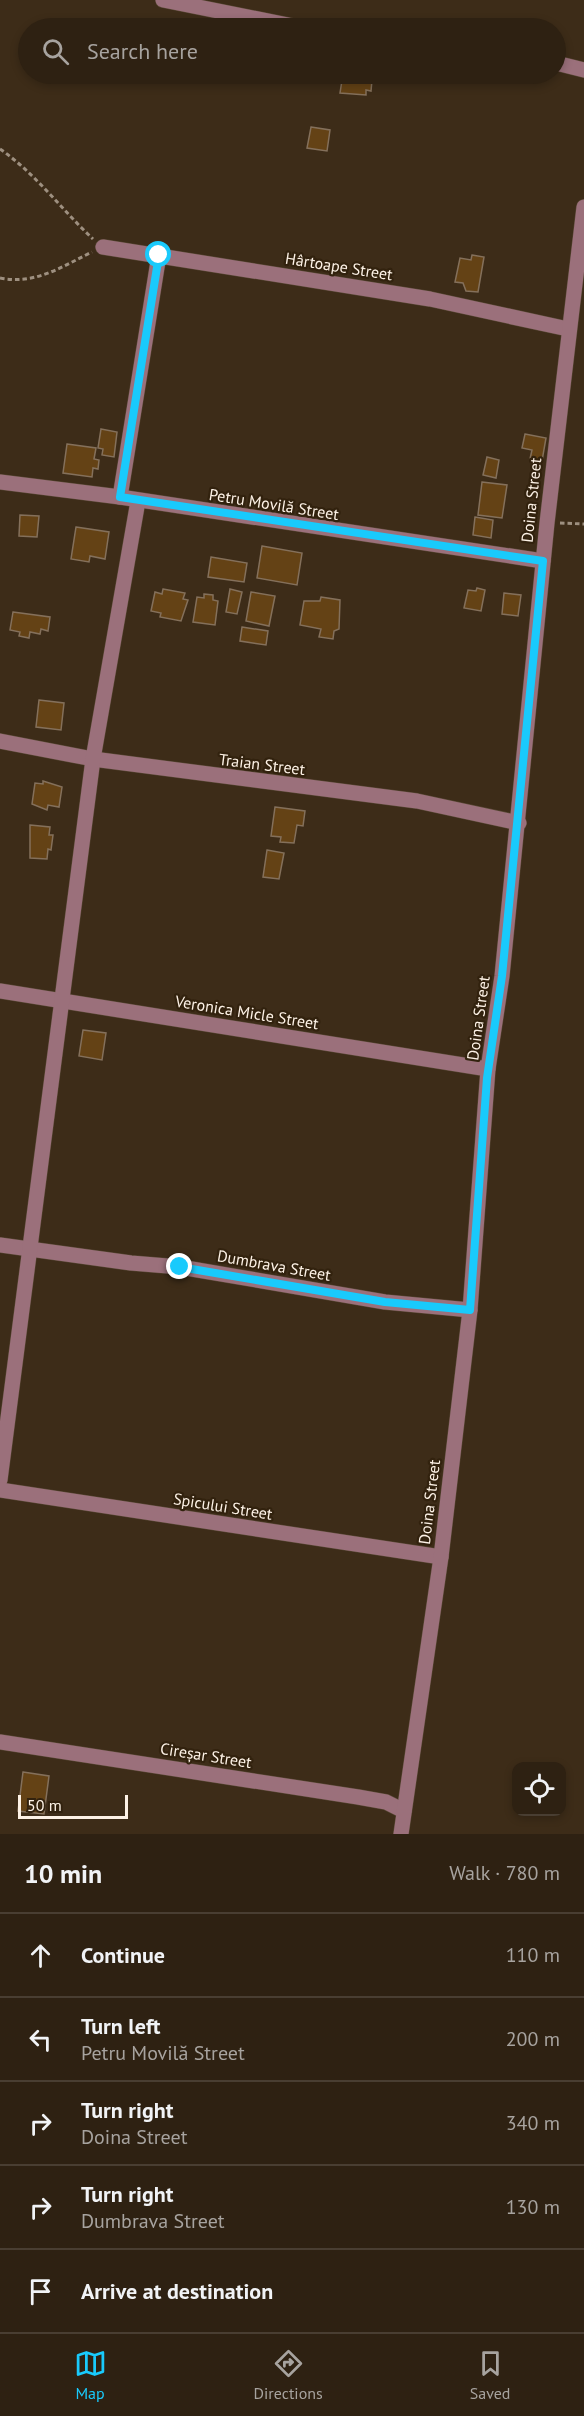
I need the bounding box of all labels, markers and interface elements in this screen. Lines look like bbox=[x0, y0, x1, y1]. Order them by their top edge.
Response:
search box bbox=[18, 18, 566, 84]
icon: search bbox=[39, 35, 72, 68]
text: Search here bbox=[87, 37, 198, 65]
route start bbox=[145, 241, 171, 267]
street label: Hârtoape Street bbox=[284, 248, 395, 284]
street label: Doina Street bbox=[517, 456, 545, 543]
street label: Petru Movilă Street bbox=[208, 484, 341, 524]
street label: Traian Street bbox=[218, 749, 307, 779]
street label: Doina Street bbox=[462, 974, 494, 1062]
street label: Veronica Micle Street bbox=[173, 991, 321, 1033]
street label: Dumbrava Street bbox=[216, 1245, 333, 1285]
route end bbox=[166, 1253, 192, 1279]
street label: Doina Street bbox=[414, 1458, 444, 1545]
street label: Spicului Street bbox=[172, 1488, 275, 1524]
street label: Cireșar Street bbox=[159, 1738, 254, 1772]
map controls bbox=[512, 1762, 566, 1816]
button: locate bbox=[512, 1762, 566, 1816]
scale bar bbox=[18, 1792, 128, 1820]
text: 50 m bbox=[27, 1795, 62, 1815]
text: 10 min bbox=[24, 1857, 102, 1890]
text: Walk · 780 m bbox=[449, 1860, 560, 1886]
icon: ahead bbox=[24, 1939, 57, 1972]
text: Continue bbox=[81, 1941, 165, 1969]
text: 110 m bbox=[506, 1942, 560, 1968]
text: Turn left bbox=[81, 2012, 161, 2040]
icon: left bbox=[24, 2023, 57, 2056]
text: 200 m bbox=[506, 2026, 560, 2052]
text: Petru Movilă Street bbox=[81, 2040, 245, 2066]
text: Turn right bbox=[81, 2096, 173, 2124]
icon: right bbox=[24, 2107, 57, 2140]
text: 340 m bbox=[506, 2110, 560, 2136]
text: Doina Street bbox=[81, 2124, 187, 2150]
text: Turn right bbox=[81, 2180, 173, 2208]
icon: right bbox=[24, 2191, 57, 2224]
text: 130 m bbox=[506, 2194, 560, 2220]
text: Dumbrava Street bbox=[81, 2208, 225, 2234]
icon: arrive bbox=[24, 2275, 57, 2308]
text: Arrive at destination bbox=[81, 2277, 273, 2305]
tab: Map bbox=[74, 2347, 107, 2403]
tab: Directions bbox=[254, 2347, 323, 2403]
tab: Saved bbox=[470, 2347, 510, 2403]

